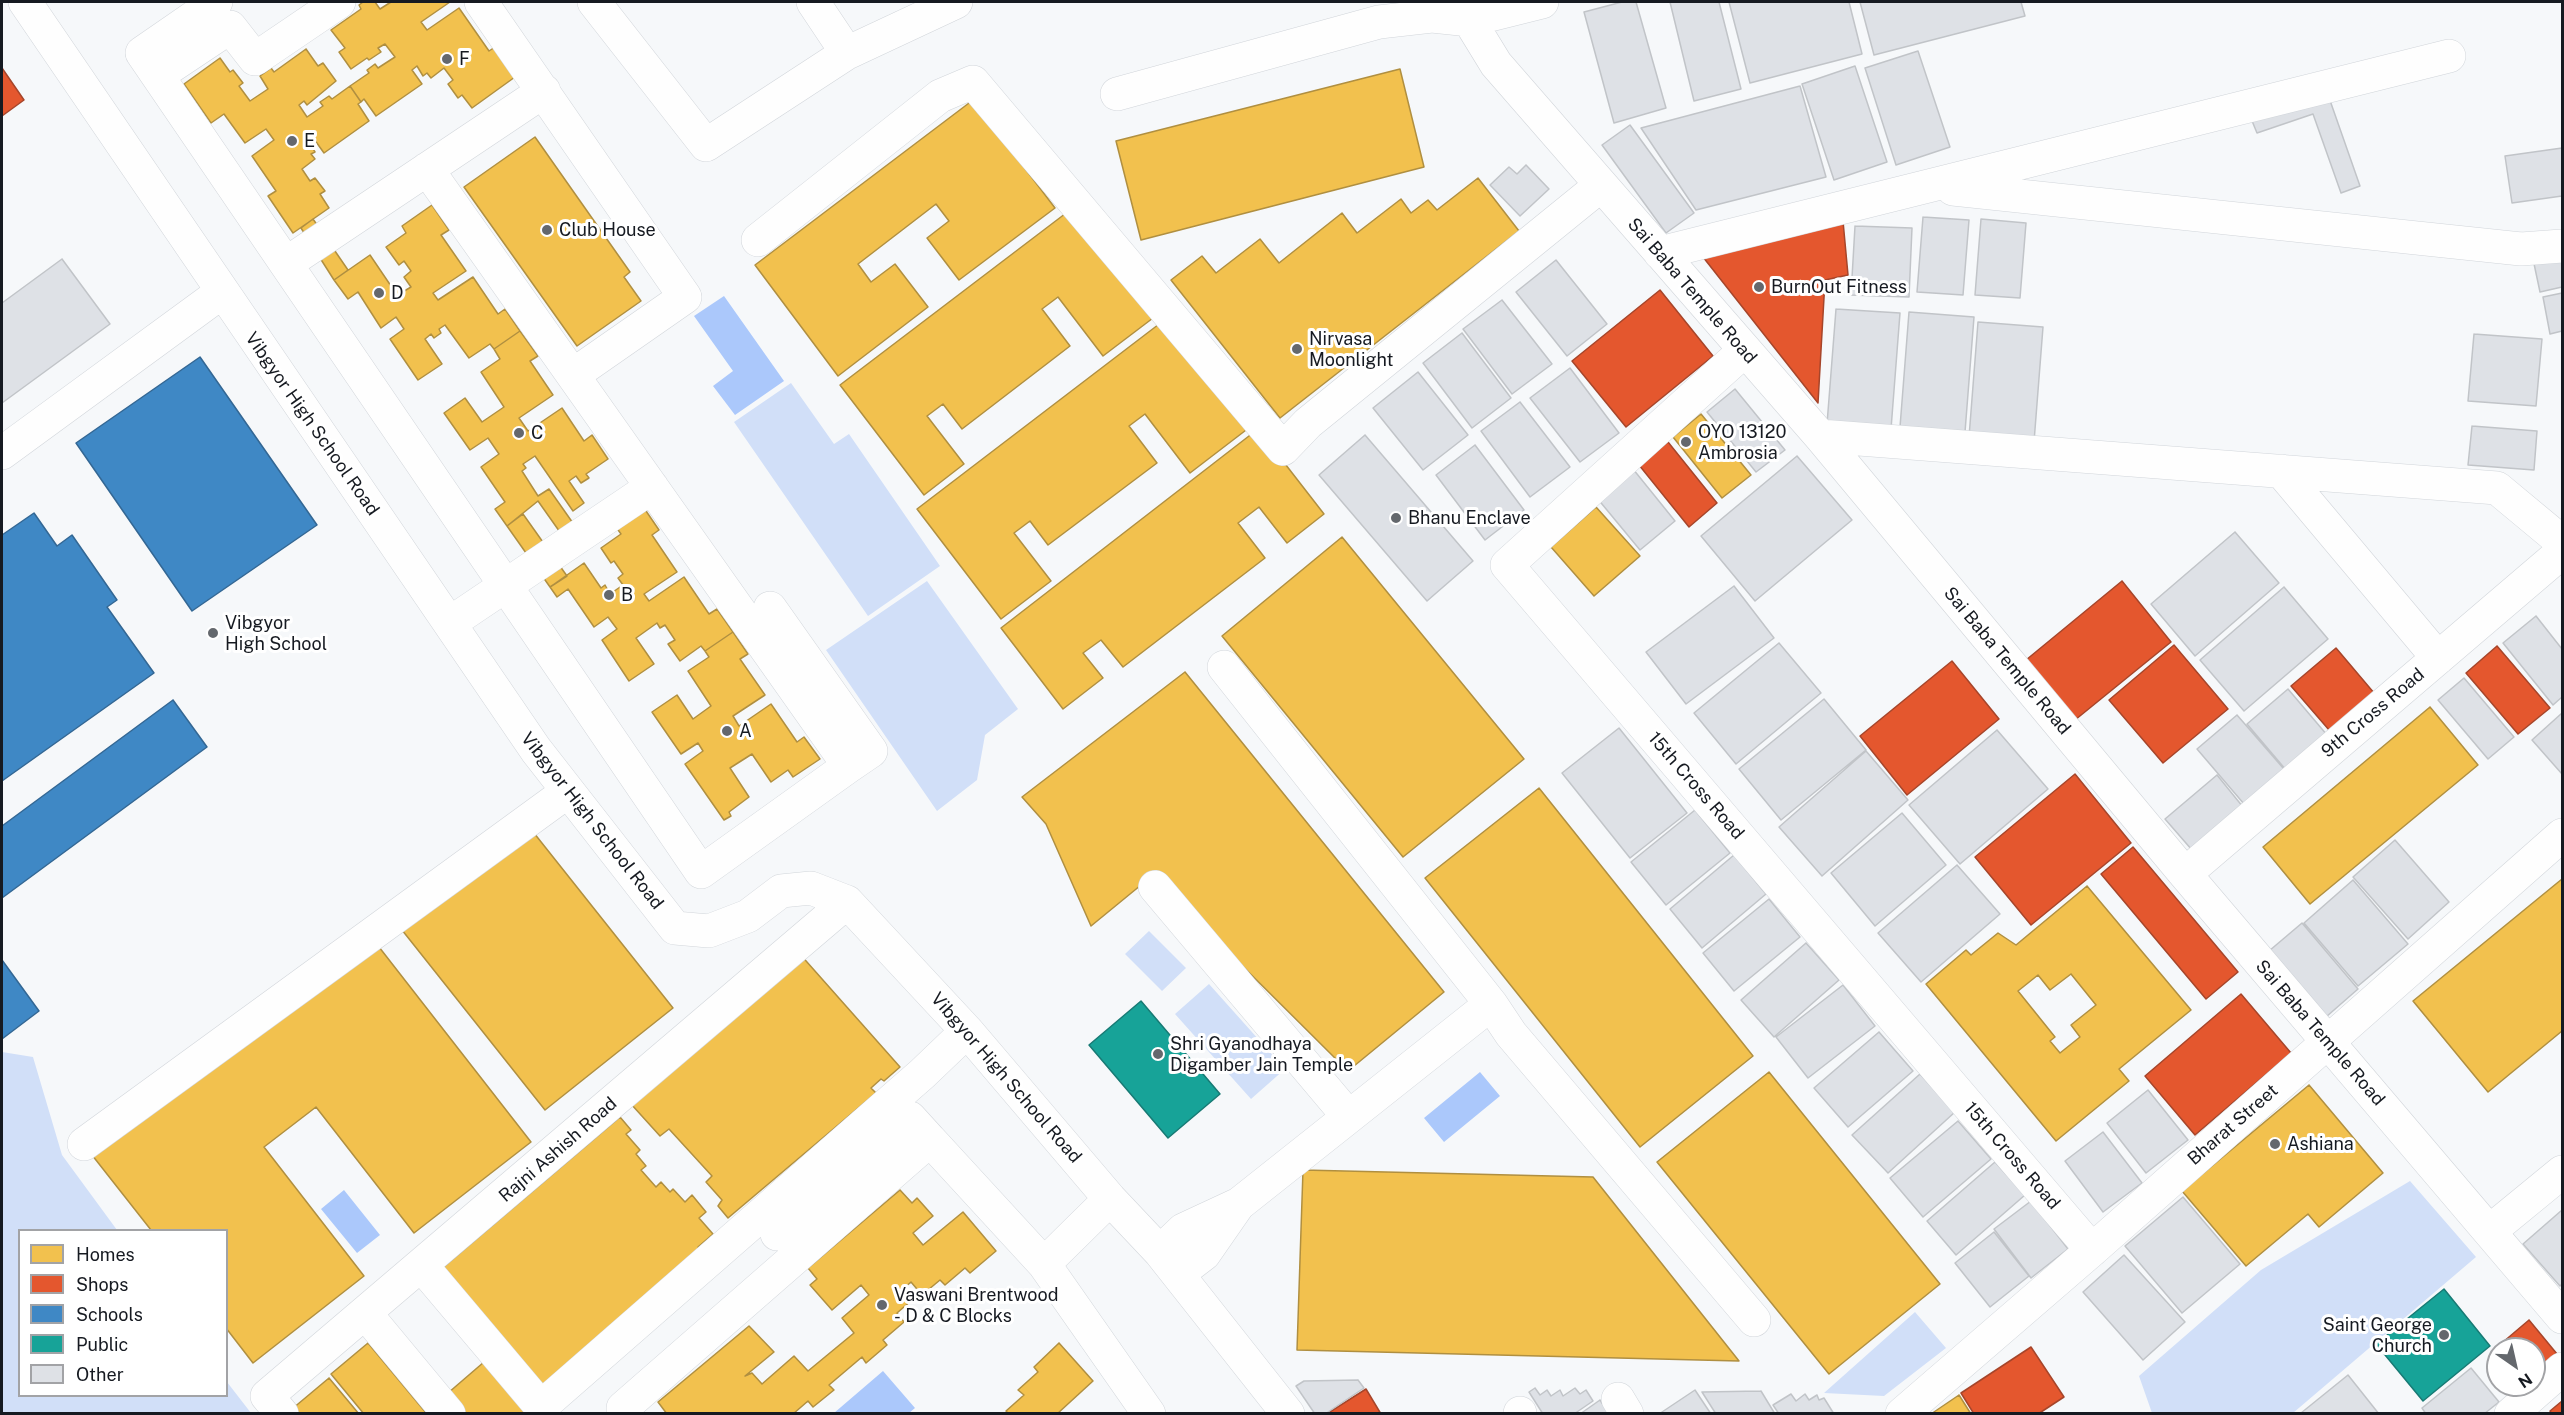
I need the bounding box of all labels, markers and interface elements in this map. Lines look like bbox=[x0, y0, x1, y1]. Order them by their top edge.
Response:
place label: F bbox=[459, 48, 470, 70]
marker: F bbox=[440, 52, 454, 66]
place label: E bbox=[304, 130, 315, 152]
marker: E bbox=[285, 134, 299, 148]
street label: Sai Baba Temple Road bbox=[1623, 214, 1761, 368]
place label: Club House bbox=[559, 219, 656, 241]
marker: Club House bbox=[540, 223, 554, 237]
place label: BurnOut Fitness bbox=[1771, 276, 1907, 298]
marker: BurnOut Fitness bbox=[1752, 280, 1766, 294]
place label: D bbox=[391, 282, 403, 304]
marker: D bbox=[372, 286, 386, 300]
street label: Vibgyor High School Road bbox=[240, 328, 384, 520]
place label: Nirvasa Moonlight bbox=[1309, 328, 1394, 370]
marker: Nirvasa Moonlight bbox=[1290, 342, 1304, 356]
place label: OYO 13120 Ambrosia bbox=[1698, 421, 1787, 464]
place label: C bbox=[531, 422, 543, 444]
marker: C bbox=[512, 426, 526, 440]
marker: OYO 13120 Ambrosia bbox=[1679, 435, 1693, 449]
place label: Bhanu Enclave bbox=[1408, 507, 1531, 529]
marker: Bhanu Enclave bbox=[1389, 511, 1403, 525]
street label: Sai Baba Temple Road bbox=[1939, 583, 2075, 739]
place label: B bbox=[621, 584, 633, 606]
marker: B bbox=[602, 588, 616, 602]
place label: Vibgyor High School bbox=[225, 612, 327, 654]
marker: Vibgyor High School bbox=[206, 626, 220, 640]
street label: 9th Cross Road bbox=[2317, 664, 2429, 762]
place label: A bbox=[739, 720, 752, 742]
marker: A bbox=[720, 724, 734, 738]
street label: Vibgyor High School Road bbox=[516, 728, 668, 914]
street label: 15th Cross Road bbox=[1643, 728, 1749, 844]
street label: Sai Baba Temple Road bbox=[2251, 956, 2389, 1110]
street label: Vibgyor High School Road bbox=[926, 988, 1086, 1168]
place label: Shri Gyanodhaya Digamber Jain Temple bbox=[1170, 1033, 1353, 1076]
marker: Shri Gyanodhaya Digamber Jain Temple bbox=[1151, 1047, 1165, 1061]
street label: Bharat Street bbox=[2183, 1080, 2283, 1170]
street label: Rajni Ashish Road bbox=[495, 1093, 621, 1207]
street label: 15th Cross Road bbox=[1959, 1098, 2065, 1214]
place label: Ashiana bbox=[2287, 1133, 2354, 1155]
marker: Ashiana bbox=[2268, 1137, 2282, 1151]
legend bbox=[18, 1229, 228, 1397]
text: Homes bbox=[76, 1244, 135, 1265]
text: Shops bbox=[76, 1274, 128, 1295]
place label: Vaswani Brentwood - D & C Blocks bbox=[894, 1284, 1058, 1326]
marker: Vaswani Brentwood - D & C Blocks bbox=[875, 1298, 889, 1312]
text: Schools bbox=[76, 1304, 143, 1325]
place label: Saint George Church bbox=[2323, 1314, 2432, 1356]
marker: Saint George Church bbox=[2437, 1328, 2451, 1342]
text: Public bbox=[76, 1334, 128, 1355]
north arrow bbox=[2486, 1337, 2546, 1397]
text: Other bbox=[76, 1364, 124, 1385]
text: N bbox=[2515, 1369, 2536, 1392]

